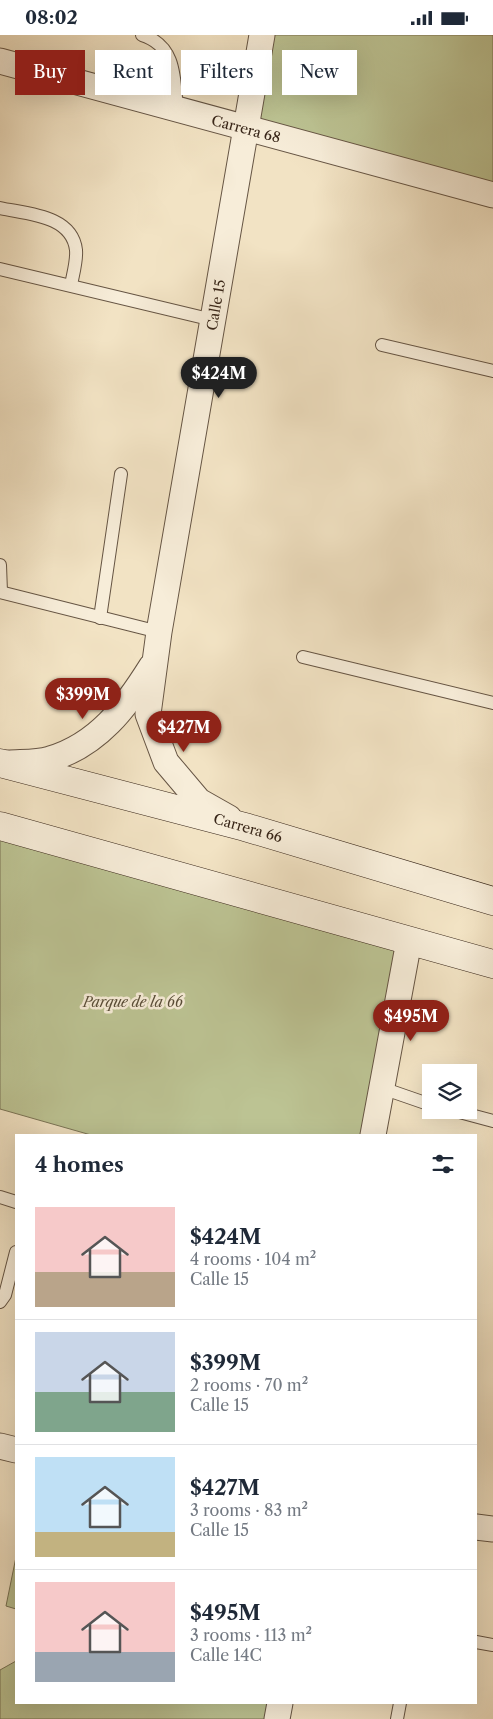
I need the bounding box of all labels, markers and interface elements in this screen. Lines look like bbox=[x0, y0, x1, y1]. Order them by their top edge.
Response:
text: 08:02 bbox=[25, 6, 78, 29]
chip: Buy bbox=[15, 50, 85, 95]
chip: Rent bbox=[95, 50, 171, 95]
chip: Filters bbox=[181, 50, 272, 95]
chip: New bbox=[282, 50, 357, 95]
street label: Carrera 68 bbox=[209, 111, 283, 147]
street label: Calle 15 bbox=[203, 278, 229, 332]
pin: $424M bbox=[184, 357, 254, 399]
text: $424M bbox=[192, 363, 246, 383]
pin: $399M bbox=[48, 677, 118, 720]
text: $399M bbox=[56, 684, 110, 704]
pin: $427M bbox=[149, 711, 219, 753]
text: $427M bbox=[157, 717, 211, 737]
street label: Carrera 66 bbox=[211, 810, 285, 846]
park label: Parque de la 66 bbox=[82, 993, 184, 1011]
pin: $495M bbox=[376, 999, 446, 1042]
text: $495M bbox=[384, 1006, 438, 1026]
map controls bbox=[422, 1064, 477, 1119]
button: layers bbox=[422, 1064, 477, 1119]
icon: filters bbox=[429, 1150, 457, 1178]
text: 4 homes bbox=[35, 1152, 124, 1177]
text: $424M bbox=[190, 1224, 261, 1249]
icon: home bbox=[75, 1227, 135, 1287]
text: 4 rooms · 104 m² bbox=[190, 1249, 316, 1269]
text: Calle 15 bbox=[190, 1269, 249, 1289]
text: $399M bbox=[190, 1350, 261, 1375]
icon: home bbox=[75, 1352, 135, 1412]
text: 2 rooms · 70 m² bbox=[190, 1375, 308, 1395]
text: Calle 15 bbox=[190, 1395, 249, 1415]
text: $427M bbox=[190, 1475, 260, 1500]
icon: home bbox=[75, 1477, 135, 1537]
text: 3 rooms · 83 m² bbox=[190, 1500, 308, 1520]
text: Calle 15 bbox=[190, 1520, 249, 1540]
text: $495M bbox=[190, 1600, 261, 1625]
icon: home bbox=[75, 1602, 135, 1662]
text: 3 rooms · 113 m² bbox=[190, 1625, 312, 1645]
text: Calle 14C bbox=[190, 1645, 262, 1665]

